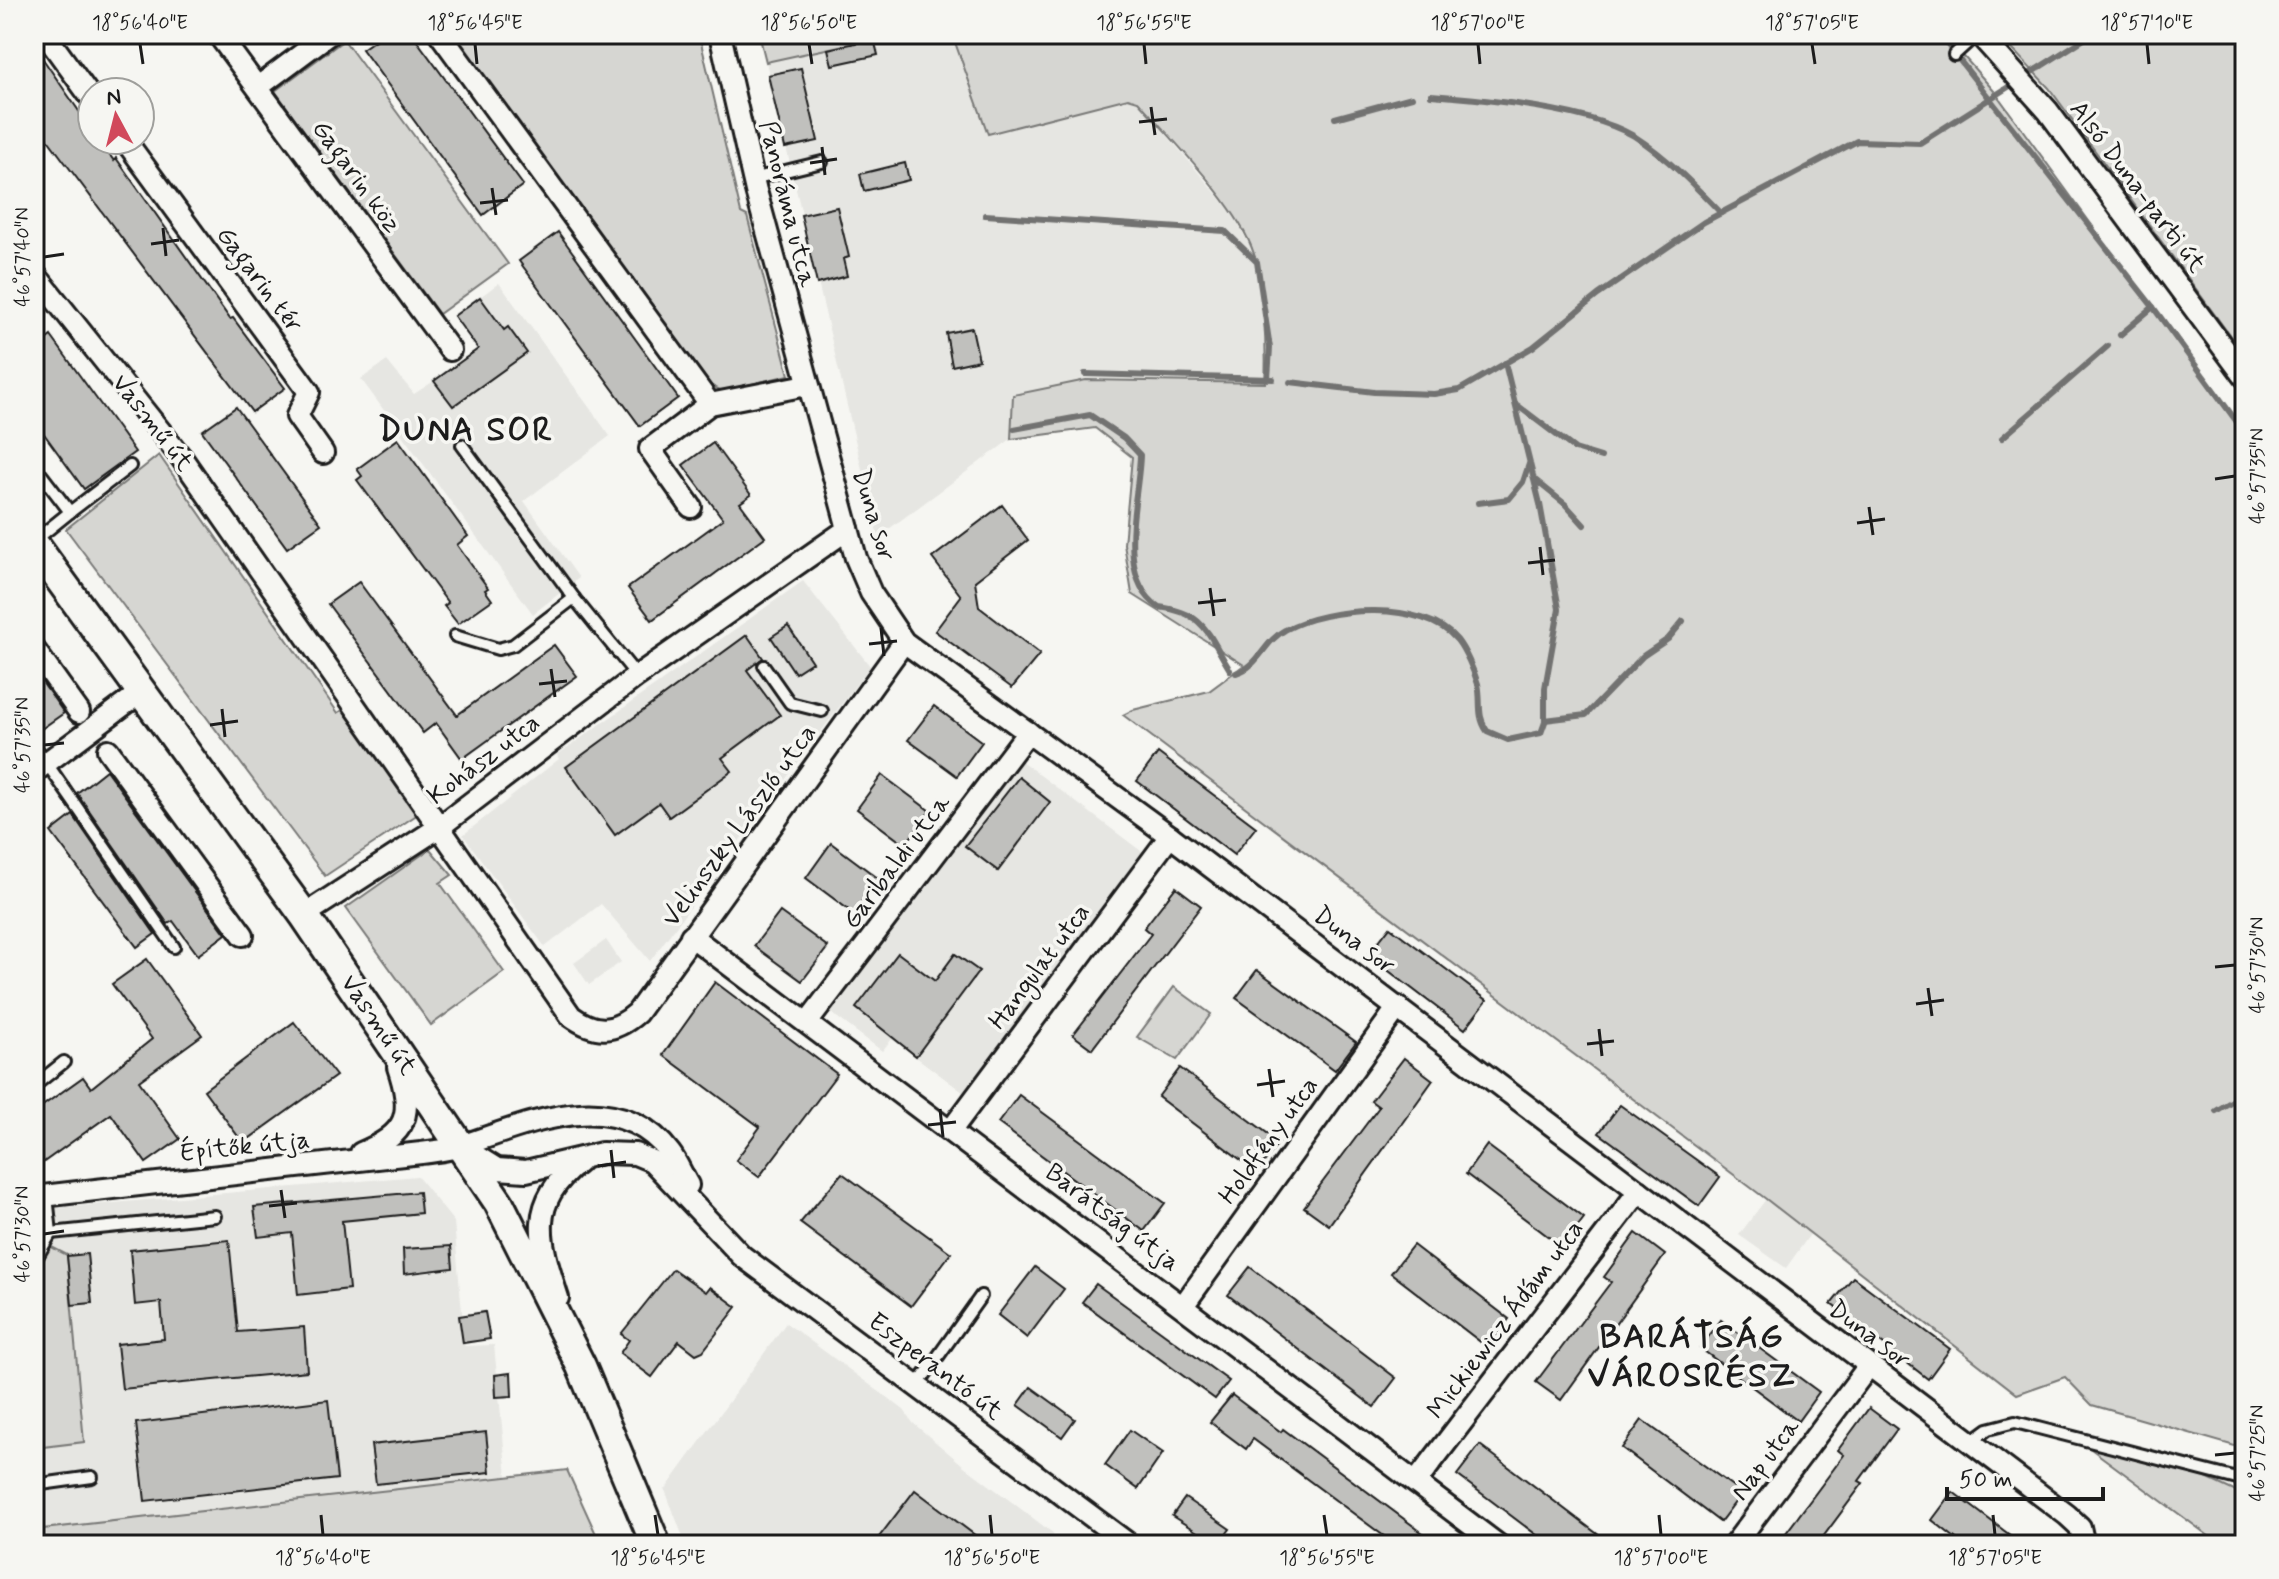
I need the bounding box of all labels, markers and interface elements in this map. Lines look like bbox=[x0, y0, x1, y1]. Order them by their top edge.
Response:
text: 18°56'40"E bbox=[92, 10, 188, 37]
text: 18°56'45"E bbox=[427, 10, 523, 37]
text: 18°56'50"E bbox=[761, 10, 857, 37]
text: 18°56'55"E bbox=[1096, 10, 1192, 37]
text: 18°57'00"E bbox=[1431, 10, 1525, 37]
text: 18°57'05"E bbox=[1765, 10, 1859, 37]
text: 18°57'10"E bbox=[2101, 10, 2193, 37]
north arrow bbox=[76, 76, 156, 156]
text: N bbox=[105, 83, 123, 113]
street label: Alsó Duna-parti út bbox=[2061, 94, 2213, 280]
street label: Gagarin köz bbox=[301, 114, 409, 242]
street label: Panoráma utca bbox=[750, 117, 824, 291]
text: 46°57'40"N bbox=[10, 207, 37, 307]
street label: Gagarin tér bbox=[205, 220, 310, 342]
street label: Vasmű út bbox=[103, 367, 201, 479]
district label: DUNA SOR bbox=[378, 408, 554, 453]
text: 46°57'35"N bbox=[2245, 428, 2272, 524]
street label: Duna sor bbox=[843, 465, 903, 565]
text: 46°57'35"N bbox=[10, 697, 37, 793]
street label: Kohász utca bbox=[421, 706, 547, 814]
street label: Velinszky László utca bbox=[655, 718, 825, 934]
street label: Garibaldi utca bbox=[835, 788, 959, 936]
street label: Hangulat utca bbox=[981, 897, 1100, 1038]
street label: Duna sor bbox=[1306, 899, 1402, 983]
text: 46°57'30"N bbox=[2245, 917, 2272, 1013]
street label: Vasmű út bbox=[332, 968, 424, 1082]
street label: Holdfény utca bbox=[1211, 1070, 1327, 1212]
street label: Építők útja bbox=[178, 1121, 312, 1171]
street label: Barátság útja bbox=[1038, 1156, 1186, 1280]
text: 46°57'30"N bbox=[10, 1186, 37, 1282]
street label: Mickiewicz Ádám utca bbox=[1419, 1213, 1592, 1427]
street label: Duna sor bbox=[1821, 1293, 1917, 1377]
street label: Eszperantó út bbox=[861, 1305, 1009, 1429]
district label: BARÁTSÁG VÁROSRÉSZ bbox=[1588, 1315, 1796, 1399]
text: 46°57'25"N bbox=[2245, 1405, 2272, 1501]
street label: Nap utca bbox=[1724, 1412, 1808, 1508]
scale bar bbox=[1947, 1451, 2103, 1501]
text: 50 m bbox=[1959, 1465, 2013, 1496]
text: 18°56'40"E bbox=[275, 1545, 371, 1572]
text: 18°56'45"E bbox=[610, 1545, 706, 1572]
text: 18°56'50"E bbox=[944, 1545, 1040, 1572]
text: 18°56'55"E bbox=[1279, 1545, 1375, 1572]
text: 18°57'00"E bbox=[1614, 1545, 1708, 1572]
text: 18°57'05"E bbox=[1948, 1545, 2042, 1572]

